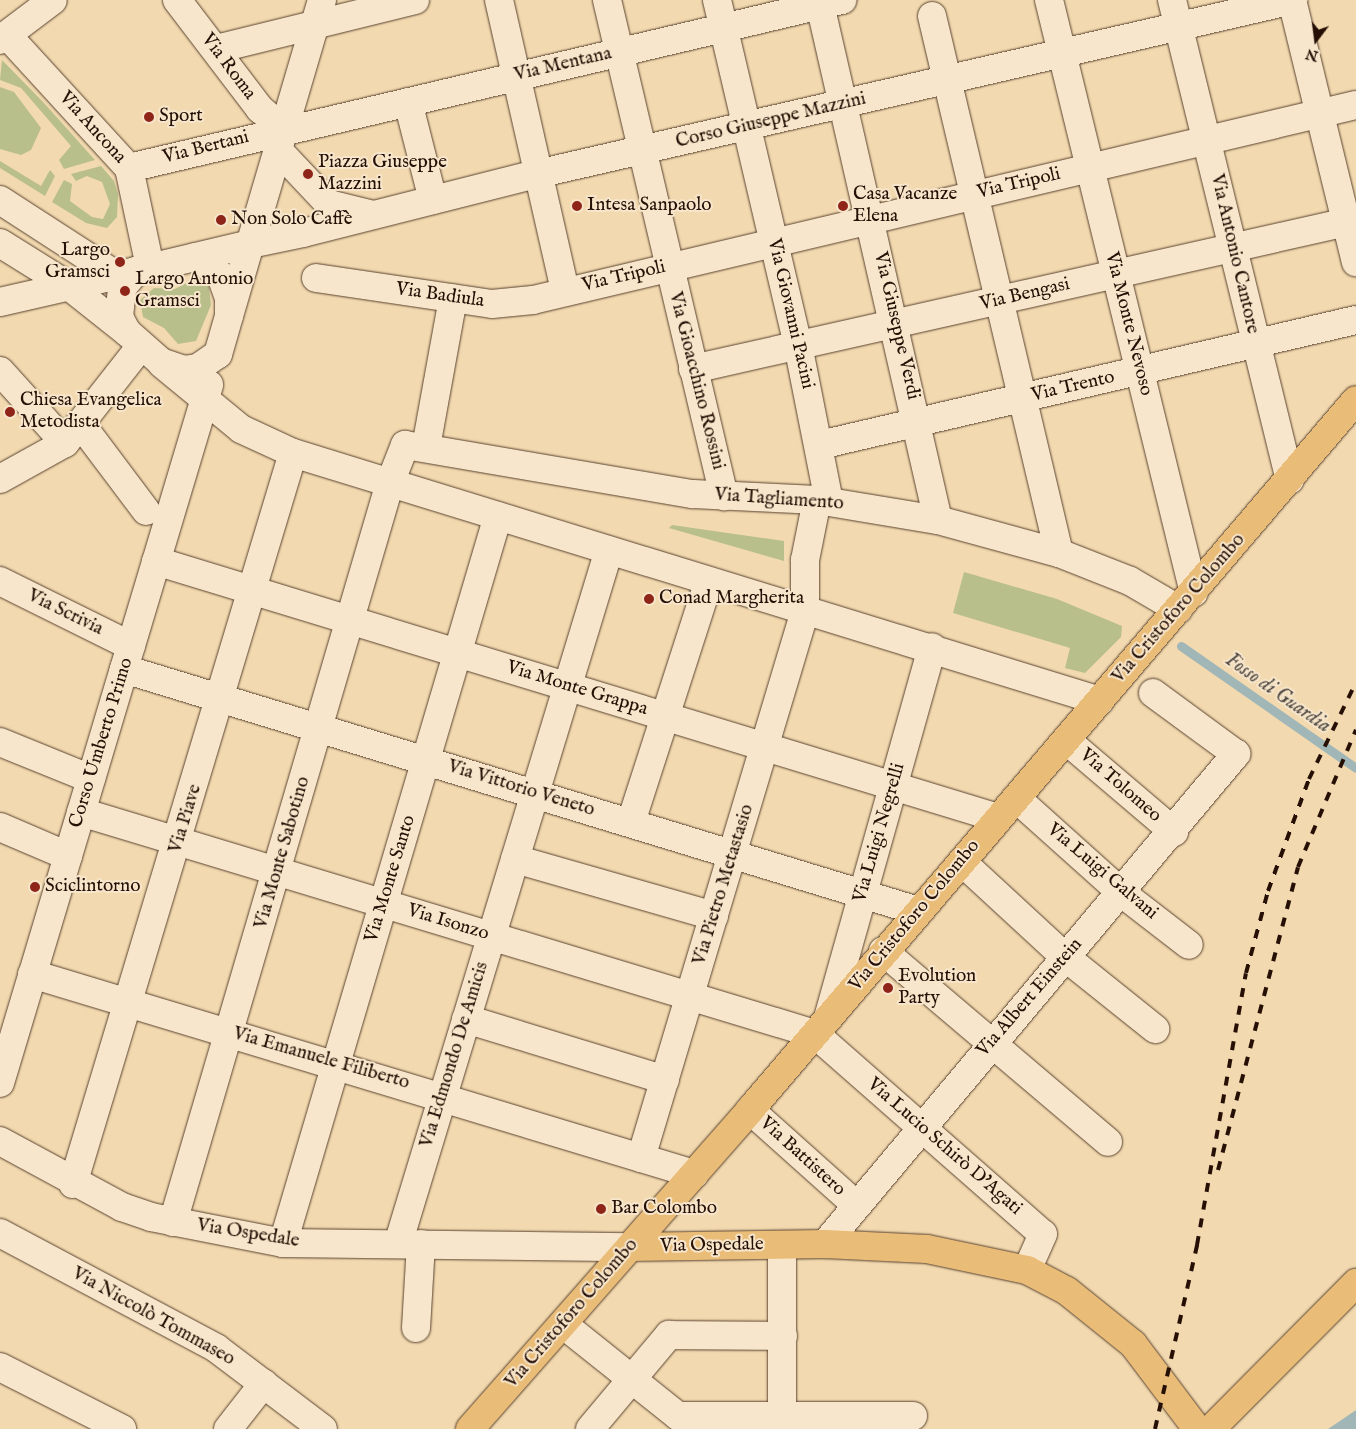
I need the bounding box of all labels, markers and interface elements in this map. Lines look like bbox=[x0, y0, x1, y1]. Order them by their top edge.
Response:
north arrow bbox=[1291, 15, 1341, 65]
street label: Via Roma bbox=[196, 29, 260, 105]
street label: Via Mentana bbox=[512, 43, 614, 87]
text: N bbox=[1304, 44, 1320, 65]
street label: Via Ancona bbox=[54, 87, 130, 169]
street label: Corso Giuseppe Mazzini bbox=[674, 88, 868, 154]
place label: Sport bbox=[159, 106, 203, 128]
marker: Sport bbox=[143, 111, 155, 123]
street label: Via Bertani bbox=[161, 126, 251, 170]
place label: Piazza Giuseppe Mazzini bbox=[318, 152, 447, 196]
street label: Via Tripoli bbox=[975, 163, 1063, 205]
marker: Piazza Giuseppe Mazzini bbox=[302, 168, 314, 180]
street label: Via Antonio Cantore bbox=[1205, 172, 1263, 336]
place label: Casa Vacanze Elena bbox=[853, 184, 957, 228]
place label: Intesa Sanpaolo bbox=[587, 195, 712, 217]
marker: Intesa Sanpaolo bbox=[571, 200, 583, 212]
marker: Casa Vacanze Elena bbox=[837, 200, 849, 212]
place label: Non Solo Caffè bbox=[231, 209, 353, 231]
marker: Non Solo Caffè bbox=[215, 214, 227, 226]
street label: Via Giovanni Pacini bbox=[762, 237, 818, 391]
place label: Largo Gramsci bbox=[45, 240, 110, 284]
street label: Via Giuseppe Verdi bbox=[868, 250, 924, 402]
street label: Via Monte Nevoso bbox=[1099, 250, 1157, 398]
marker: Largo Gramsci bbox=[114, 256, 126, 268]
street label: Via Tripoli bbox=[580, 256, 668, 298]
place label: Largo Antonio Gramsci bbox=[135, 269, 253, 313]
street label: Via Bengasi bbox=[978, 274, 1072, 316]
street label: Via Badiula bbox=[394, 279, 486, 313]
marker: Largo Antonio Gramsci bbox=[119, 285, 131, 297]
street label: Via Gioacchino Rossini bbox=[663, 290, 729, 472]
street label: Via Trento bbox=[1029, 366, 1117, 408]
place label: Chiesa Evangelica Metodista bbox=[20, 390, 162, 434]
marker: Chiesa Evangelica Metodista bbox=[4, 406, 16, 418]
street label: Via Tagliamento bbox=[714, 484, 844, 516]
street label: Via Cristoforo Colombo bbox=[1108, 529, 1250, 689]
street label: Via Scrivia bbox=[23, 585, 107, 641]
place label: Conad Margherita bbox=[659, 588, 804, 610]
marker: Conad Margherita bbox=[643, 593, 655, 605]
water label: Fosso di Guardia bbox=[1221, 648, 1335, 738]
street label: Corso Umberto Primo bbox=[65, 655, 139, 831]
street label: Via Monte Grappa bbox=[504, 657, 650, 721]
street label: Via Tolomeo bbox=[1074, 744, 1166, 828]
street label: Via Vittorio Veneto bbox=[445, 756, 597, 822]
street label: Via Luigi Negrelli bbox=[849, 761, 911, 905]
street label: Via Monte Sabotino bbox=[250, 774, 316, 932]
street label: Via Piave bbox=[165, 782, 207, 856]
street label: Via Pietro Metastasio bbox=[689, 802, 759, 968]
street label: Via Monte Santo bbox=[361, 813, 421, 945]
street label: Via Luigi Galvani bbox=[1042, 819, 1162, 925]
street label: Via Cristoforo Colombo bbox=[845, 835, 985, 997]
place label: Sciclintorno bbox=[45, 876, 140, 898]
marker: Sciclintorno bbox=[29, 881, 41, 893]
street label: Via Isonzo bbox=[404, 900, 492, 946]
street label: Via Albert Einstein bbox=[972, 934, 1088, 1062]
street label: Via Edmondo De Amicis bbox=[416, 959, 494, 1151]
place label: Evolution Party bbox=[898, 966, 976, 1010]
marker: Evolution Party bbox=[882, 982, 894, 994]
street label: Via Emanuele Filiberto bbox=[230, 1023, 412, 1095]
street label: Via Lucio Schirò D'Agati bbox=[862, 1073, 1026, 1221]
street label: Via Battistero bbox=[754, 1112, 850, 1202]
place label: Bar Colombo bbox=[611, 1198, 717, 1220]
marker: Bar Colombo bbox=[595, 1203, 607, 1215]
street label: Via Ospedale bbox=[195, 1215, 301, 1253]
street label: Via Cristoforo Colombo bbox=[501, 1234, 643, 1394]
street label: Via Ospedale bbox=[660, 1234, 764, 1258]
street label: Via Niccolò Tommaseo bbox=[68, 1263, 238, 1371]

